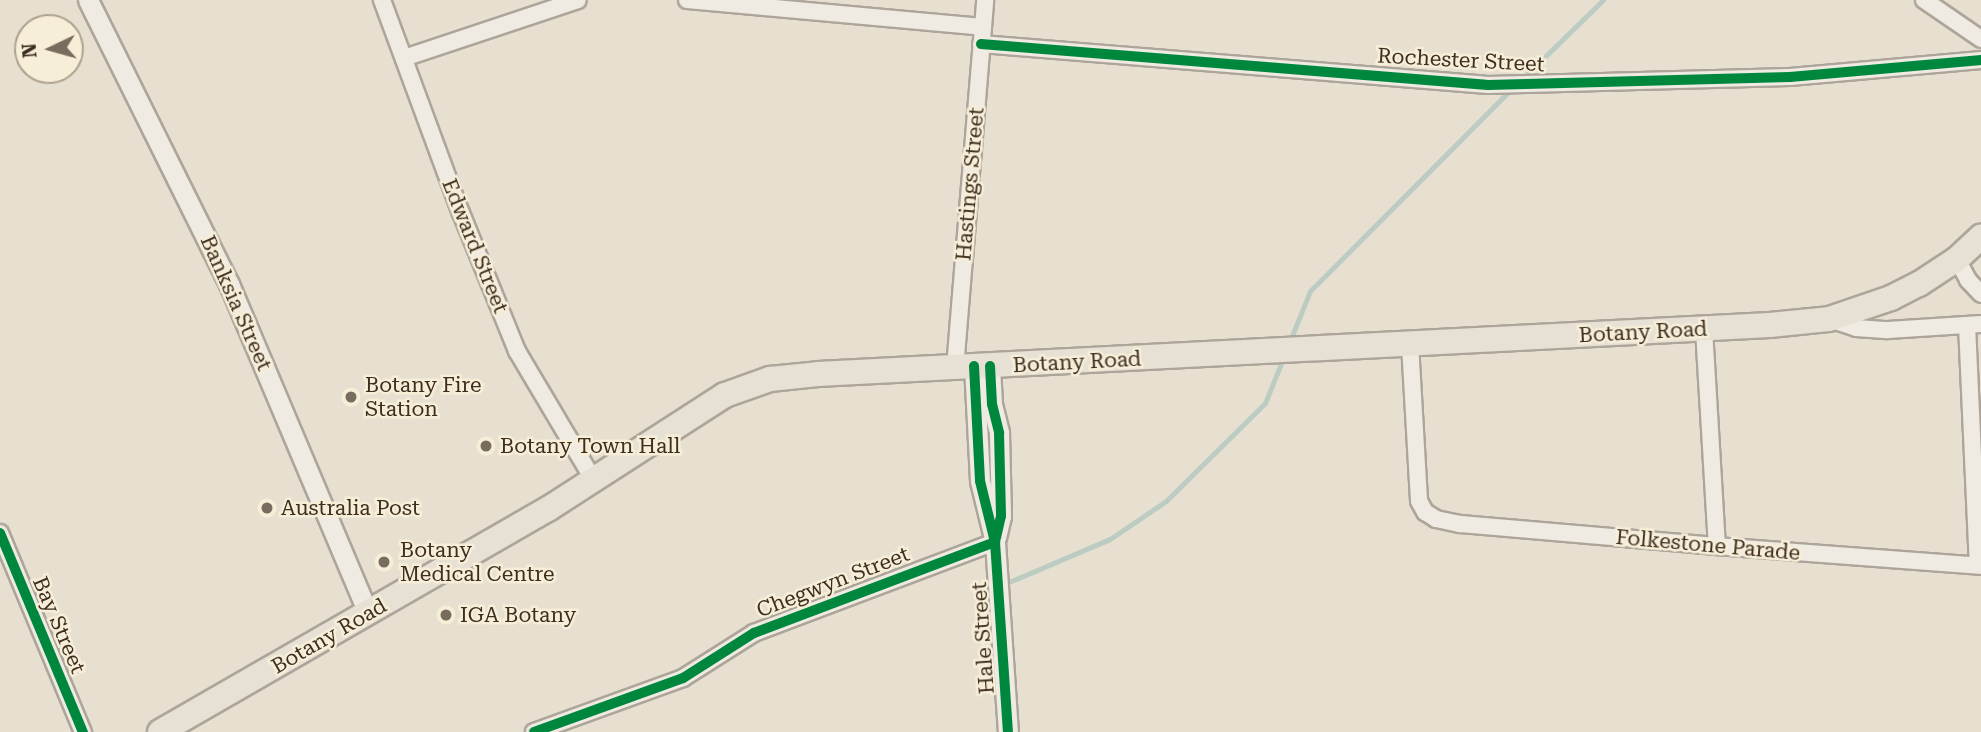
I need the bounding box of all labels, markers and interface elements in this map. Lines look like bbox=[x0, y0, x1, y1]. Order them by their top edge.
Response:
north arrow bbox=[14, 14, 84, 84]
text: N bbox=[17, 42, 42, 59]
street label: Rochester Street bbox=[1377, 43, 1545, 77]
street label: Hastings Street bbox=[951, 106, 989, 262]
street label: Edward Street bbox=[437, 175, 513, 317]
street label: Banksia Street bbox=[195, 232, 277, 374]
street label: Botany Road bbox=[1578, 316, 1708, 348]
street label: Botany Road bbox=[1012, 346, 1142, 378]
place label: Botany Fire Station bbox=[365, 372, 481, 422]
marker: Botany Fire Station bbox=[343, 389, 359, 405]
place label: Botany Town Hall bbox=[500, 433, 680, 459]
marker: Botany Town Hall bbox=[478, 438, 494, 454]
place label: Australia Post bbox=[281, 495, 420, 521]
marker: Australia Post bbox=[259, 500, 275, 516]
street label: Folkestone Parade bbox=[1615, 524, 1801, 566]
place label: Botany Medical Centre bbox=[400, 537, 555, 587]
street label: Chegwyn Street bbox=[753, 541, 913, 623]
marker: Botany Medical Centre bbox=[374, 552, 394, 572]
street label: Bay Street bbox=[27, 573, 91, 677]
street label: Hale Street bbox=[967, 581, 999, 695]
street label: Botany Road bbox=[267, 593, 391, 679]
place label: IGA Botany bbox=[460, 602, 576, 628]
marker: IGA Botany bbox=[438, 607, 454, 623]

